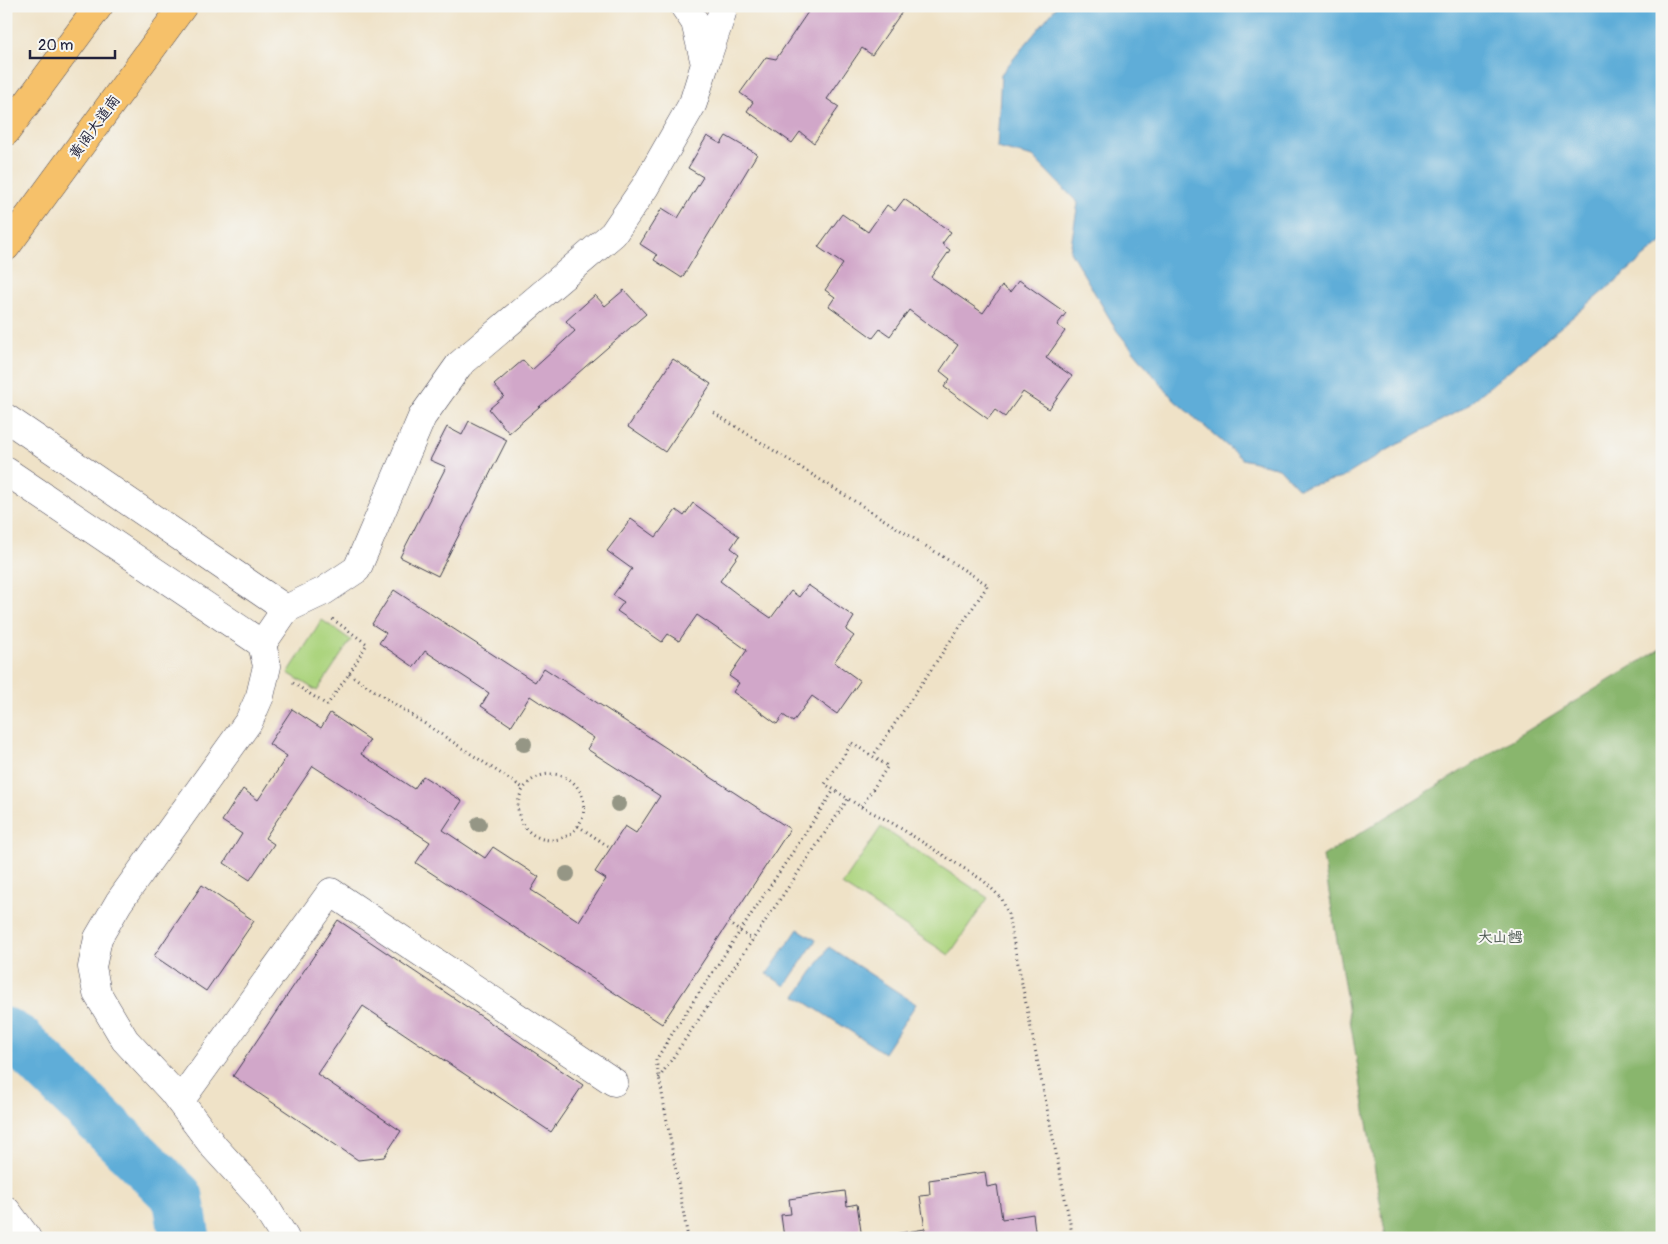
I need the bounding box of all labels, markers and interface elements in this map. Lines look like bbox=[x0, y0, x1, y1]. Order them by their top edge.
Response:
scale bar bbox=[30, 28, 115, 60]
text: 20 m bbox=[38, 36, 73, 55]
street label: 黄阁大道南 bbox=[65, 91, 125, 163]
park label: 大山乸 bbox=[1477, 928, 1523, 947]

